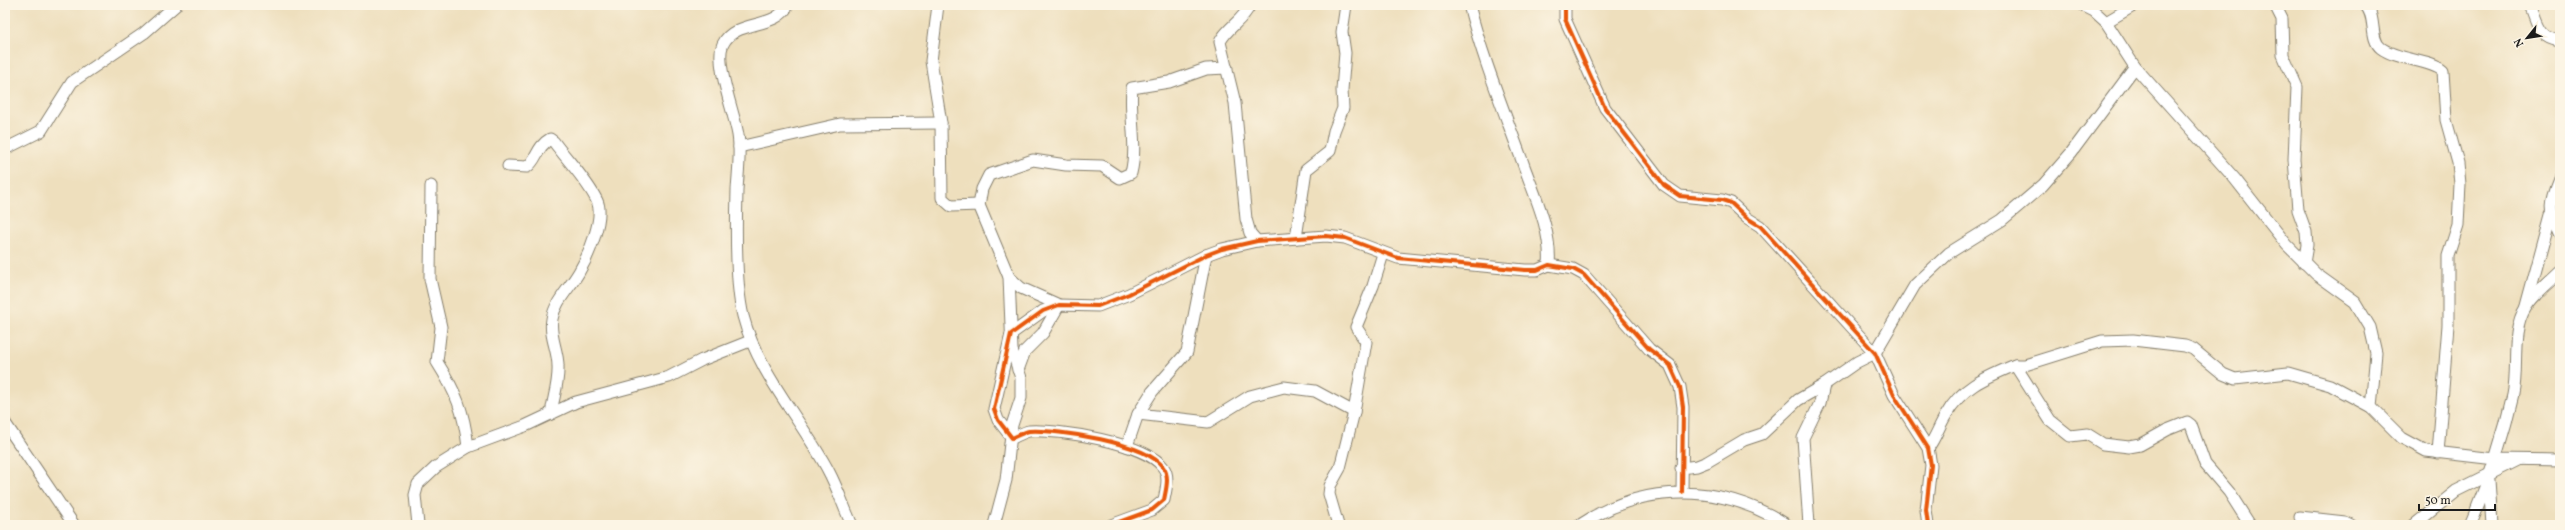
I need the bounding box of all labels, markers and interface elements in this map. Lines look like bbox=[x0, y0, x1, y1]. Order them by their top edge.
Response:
north arrow bbox=[2507, 18, 2547, 58]
text: N bbox=[2511, 35, 2528, 49]
scale bar bbox=[2419, 486, 2495, 512]
text: 50 m bbox=[2425, 493, 2451, 509]

